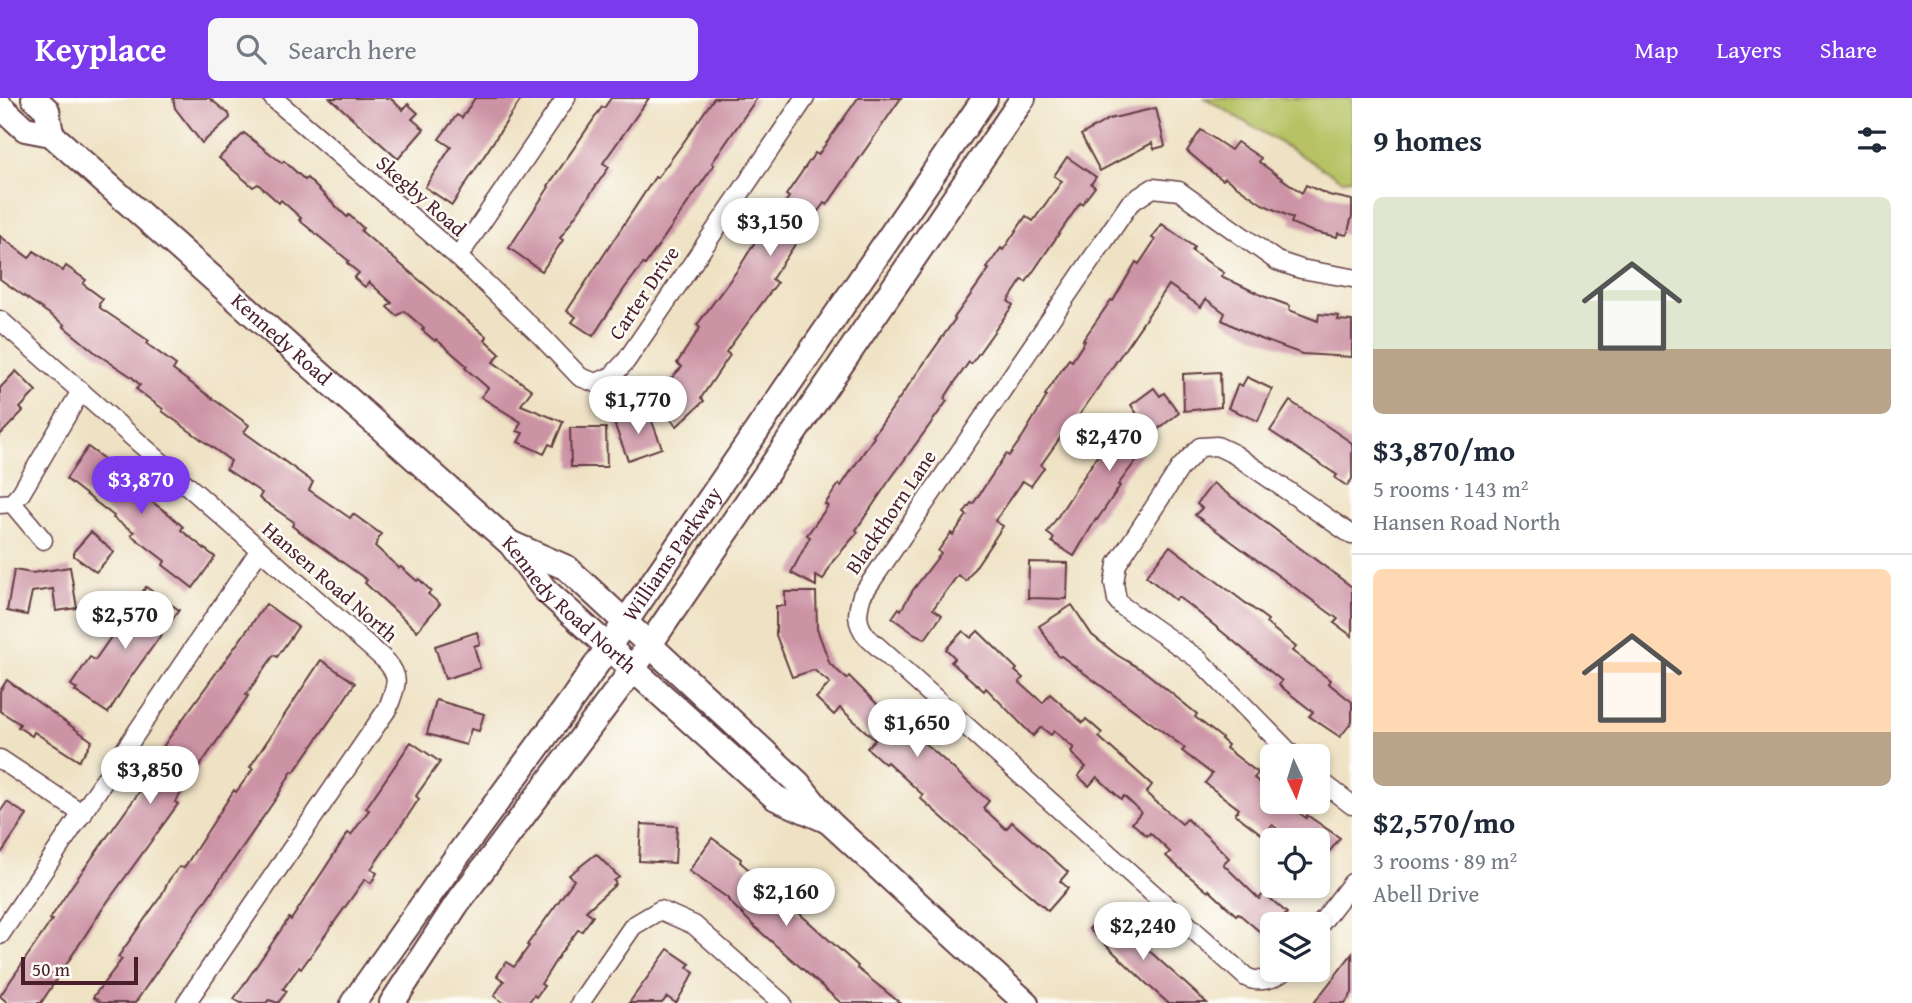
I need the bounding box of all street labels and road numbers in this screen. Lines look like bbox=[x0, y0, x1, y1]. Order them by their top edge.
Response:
street label: Skegby Road bbox=[369, 148, 474, 244]
street label: Carter Drive bbox=[601, 239, 687, 346]
street label: Kennedy Road bbox=[224, 285, 340, 393]
street label: Blackthorn Lane bbox=[837, 443, 944, 580]
street label: Williams Parkway bbox=[615, 480, 729, 627]
street label: Hansen Road North bbox=[256, 514, 405, 650]
street label: Kennedy Road North bbox=[496, 527, 644, 681]

